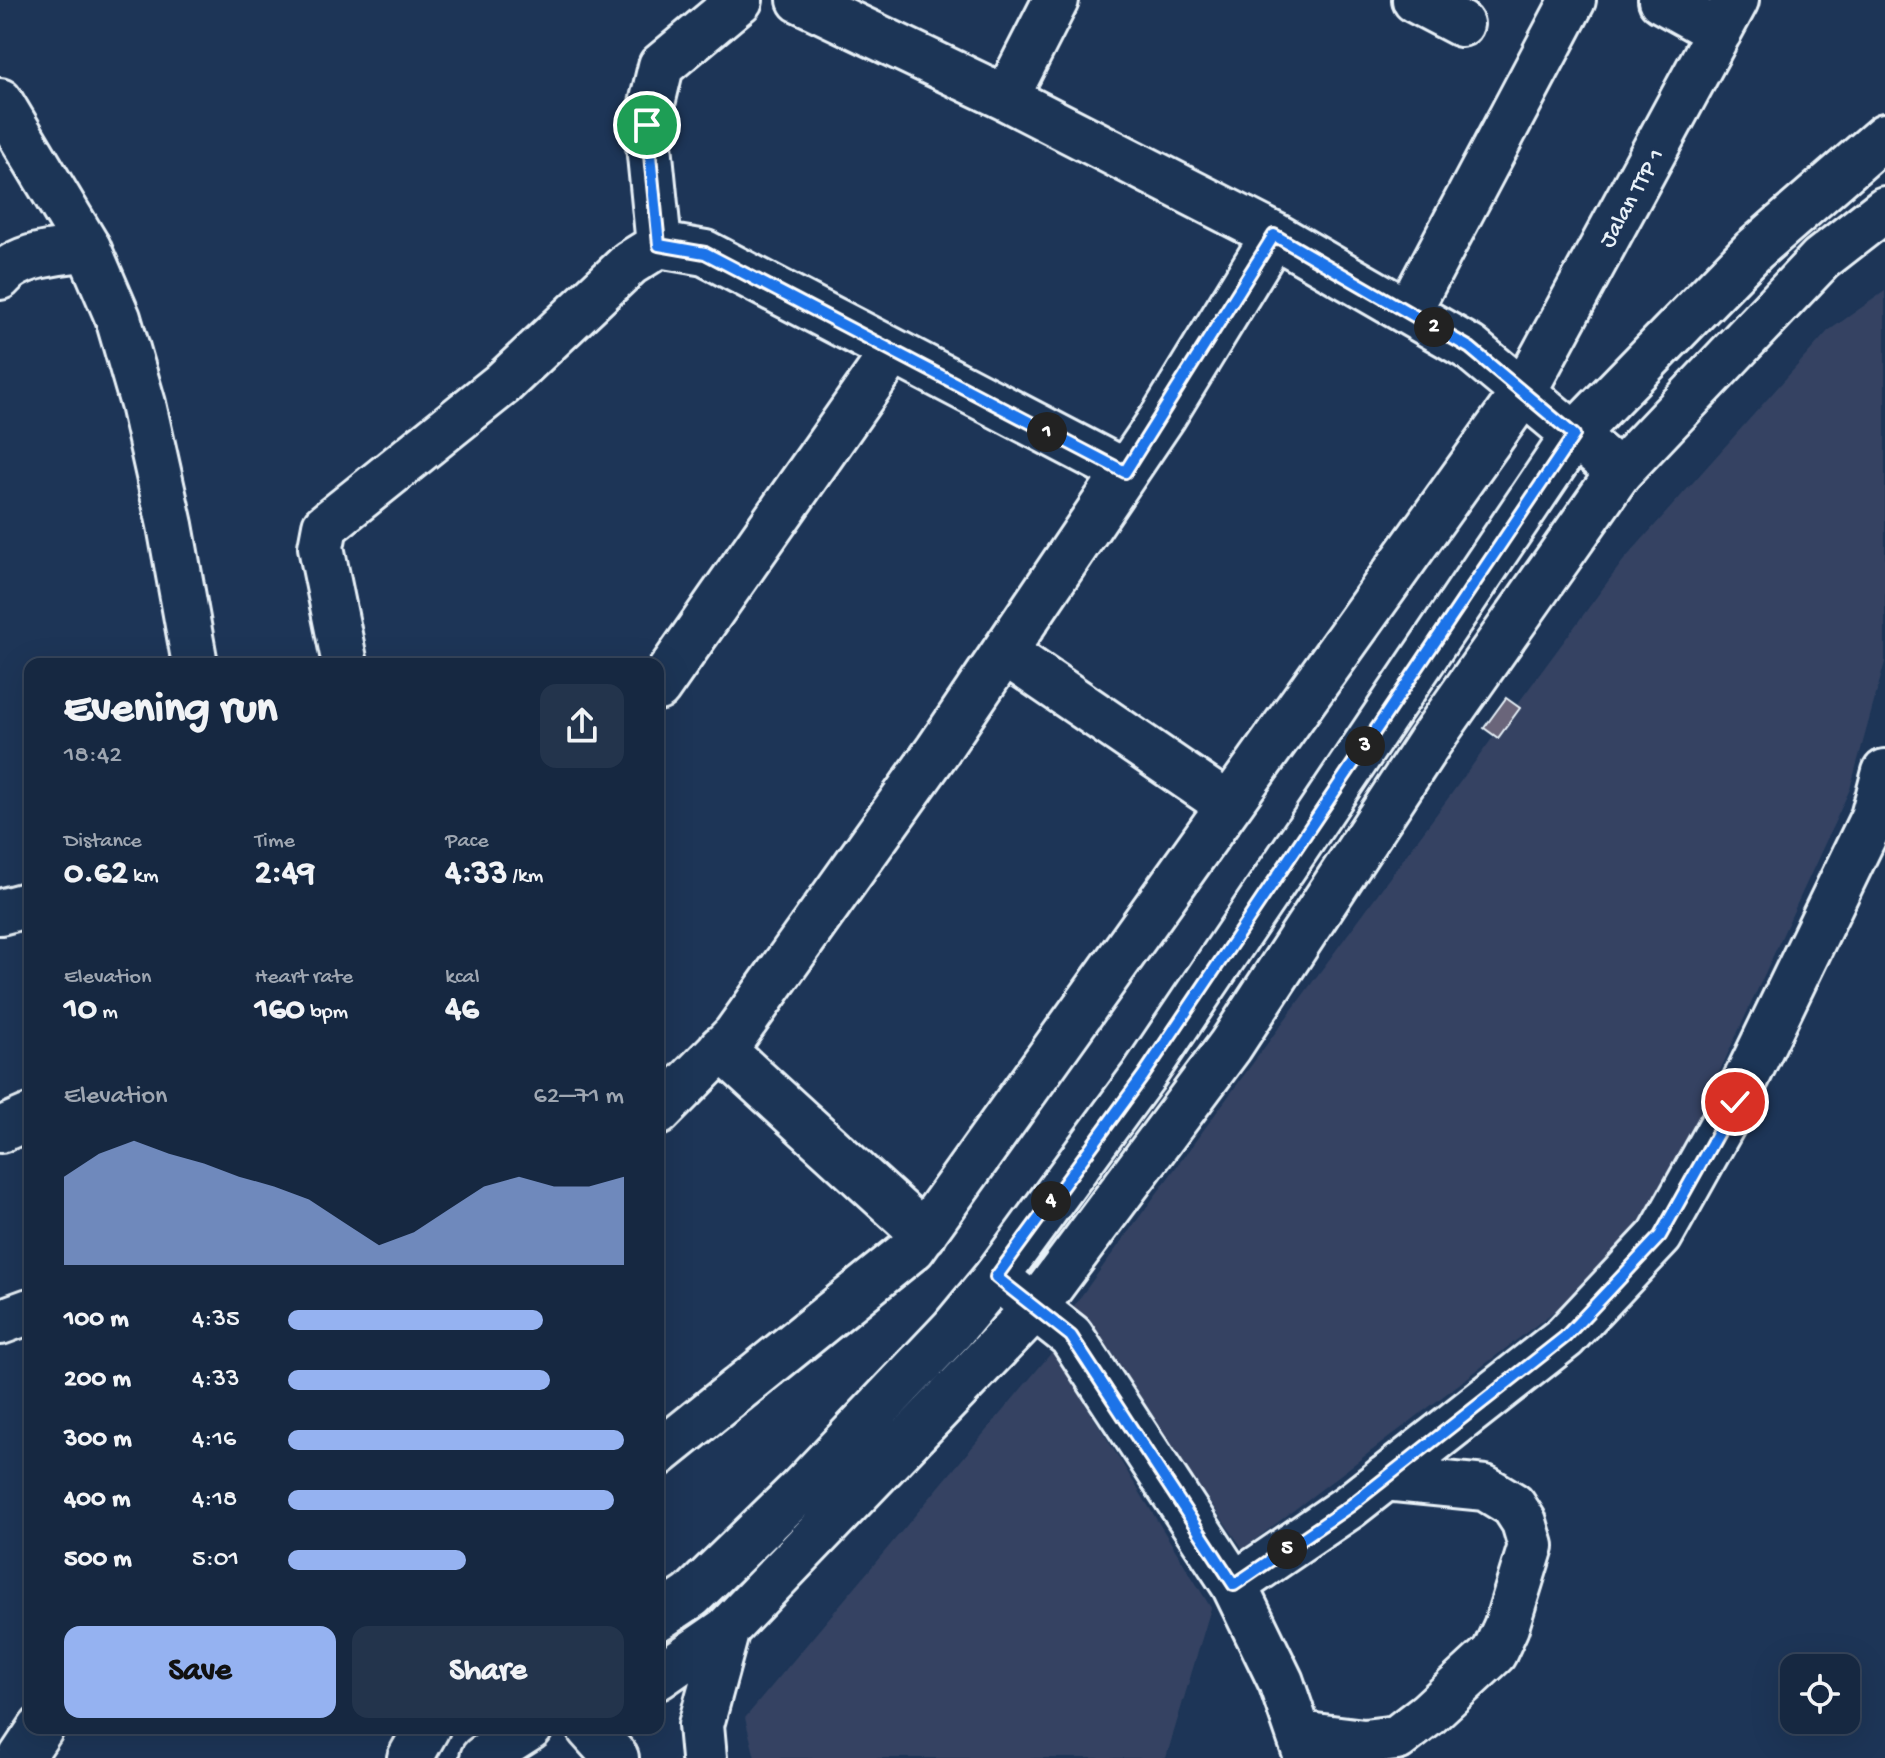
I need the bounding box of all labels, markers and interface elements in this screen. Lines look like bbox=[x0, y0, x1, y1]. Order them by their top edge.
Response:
pin bbox=[613, 91, 681, 159]
icon: arrive bbox=[625, 103, 669, 147]
street label: Jalan TTP 1 bbox=[1594, 144, 1672, 253]
pin: 2 bbox=[1414, 307, 1454, 347]
text: 2 bbox=[1429, 314, 1439, 340]
pin: 1 bbox=[1027, 412, 1067, 452]
text: 1 bbox=[1043, 419, 1051, 445]
button: share bbox=[540, 684, 624, 768]
text: Evening run bbox=[64, 685, 277, 737]
pin: 3 bbox=[1345, 726, 1385, 766]
text: 3 bbox=[1359, 733, 1371, 759]
text: 18:42 bbox=[64, 741, 122, 772]
text: Distance bbox=[64, 829, 142, 855]
text: Time bbox=[255, 829, 295, 855]
text: Pace bbox=[445, 829, 489, 855]
text: 0.62 bbox=[64, 855, 128, 895]
text: 2:49 bbox=[255, 855, 315, 895]
text: 4:33 bbox=[445, 855, 507, 895]
text: km bbox=[128, 864, 159, 890]
text: /km bbox=[507, 864, 543, 890]
text: Elevation bbox=[64, 965, 151, 991]
text: Heart rate bbox=[255, 965, 353, 991]
text: kcal bbox=[445, 965, 480, 991]
text: 10 bbox=[64, 991, 97, 1031]
text: 160 bbox=[255, 991, 305, 1031]
text: 46 bbox=[445, 991, 479, 1031]
text: m bbox=[97, 1000, 118, 1026]
text: bpm bbox=[305, 1000, 348, 1026]
pin bbox=[1701, 1068, 1769, 1136]
icon: check bbox=[1713, 1080, 1757, 1124]
text: Elevation bbox=[64, 1082, 167, 1113]
text: 62–71 m bbox=[534, 1082, 624, 1113]
pin: 4 bbox=[1031, 1181, 1071, 1221]
text: 4 bbox=[1046, 1188, 1056, 1214]
text: 100 m bbox=[64, 1305, 129, 1336]
text: 4:35 bbox=[192, 1305, 240, 1336]
text: 200 m bbox=[64, 1365, 131, 1396]
text: 4:33 bbox=[192, 1365, 239, 1396]
text: 300 m bbox=[64, 1425, 132, 1456]
text: 4:16 bbox=[192, 1425, 236, 1456]
text: 400 m bbox=[64, 1485, 130, 1516]
text: 4:18 bbox=[192, 1485, 237, 1516]
pin: 5 bbox=[1267, 1529, 1307, 1569]
text: 5 bbox=[1281, 1536, 1293, 1562]
text: 500 m bbox=[64, 1545, 132, 1576]
text: 5:01 bbox=[192, 1545, 239, 1576]
button: Save bbox=[64, 1626, 336, 1718]
button: Share bbox=[352, 1626, 624, 1718]
map controls bbox=[1780, 1654, 1860, 1734]
button: locate bbox=[1780, 1654, 1860, 1734]

